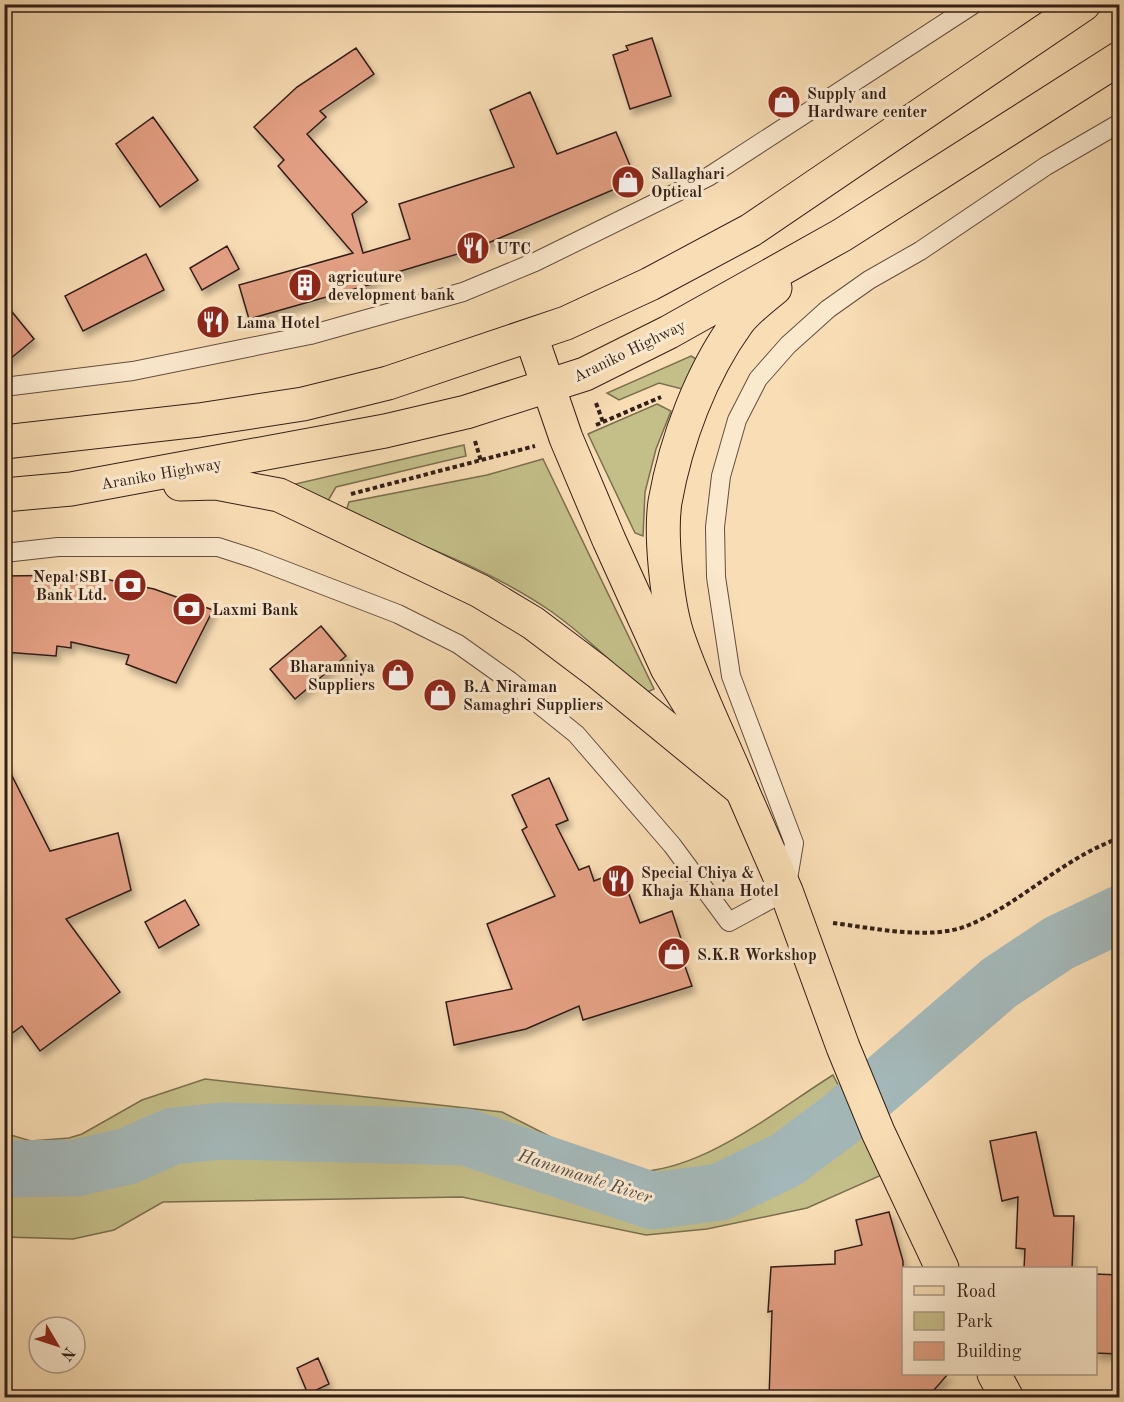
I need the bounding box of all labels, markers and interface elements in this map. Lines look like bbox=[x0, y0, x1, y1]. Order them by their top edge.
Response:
shop icon: Supply and Hardware center bbox=[766, 84, 802, 120]
place label: Supply and Hardware center bbox=[807, 87, 927, 121]
shop icon: Sallaghari Optical bbox=[610, 164, 646, 200]
place label: Sallaghari Optical bbox=[651, 167, 725, 201]
restaurant icon: UTC bbox=[455, 230, 491, 266]
place label: UTC bbox=[496, 242, 531, 258]
building icon: agricuture development bank bbox=[287, 267, 323, 303]
place label: agricuture development bank bbox=[328, 270, 455, 304]
restaurant icon: Lama Hotel bbox=[195, 304, 231, 340]
place label: Lama Hotel bbox=[236, 316, 320, 332]
street label: Araniko Highway bbox=[571, 317, 689, 386]
street label: Araniko Highway bbox=[100, 456, 224, 494]
bank icon: Nepal SBI Bank Ltd. bbox=[112, 567, 148, 603]
place label: Nepal SBI Bank Ltd. bbox=[33, 570, 107, 604]
bank icon: Laxmi Bank bbox=[171, 591, 207, 627]
place label: Laxmi Bank bbox=[212, 603, 299, 619]
shop icon: Bharamniya Suppliers bbox=[380, 657, 416, 693]
place label: Bharamniya Suppliers bbox=[289, 660, 375, 694]
shop icon: B.A Niraman Samaghri Suppliers bbox=[422, 677, 458, 713]
place label: B.A Niraman Samaghri Suppliers bbox=[463, 680, 603, 714]
restaurant icon: Special Chiya & Khaja Khana Hotel bbox=[600, 863, 636, 899]
place label: Special Chiya & Khaja Khana Hotel bbox=[641, 866, 779, 900]
shop icon: S.K.R Workshop bbox=[656, 936, 692, 972]
place label: S.K.R Workshop bbox=[697, 948, 817, 964]
water label: Hanumante River bbox=[514, 1146, 655, 1208]
legend bbox=[902, 1267, 1097, 1375]
text: Road bbox=[956, 1283, 996, 1301]
text: Park bbox=[956, 1313, 993, 1331]
north arrow bbox=[27, 1315, 87, 1375]
text: N bbox=[57, 1343, 77, 1364]
text: Building bbox=[956, 1343, 1022, 1361]

